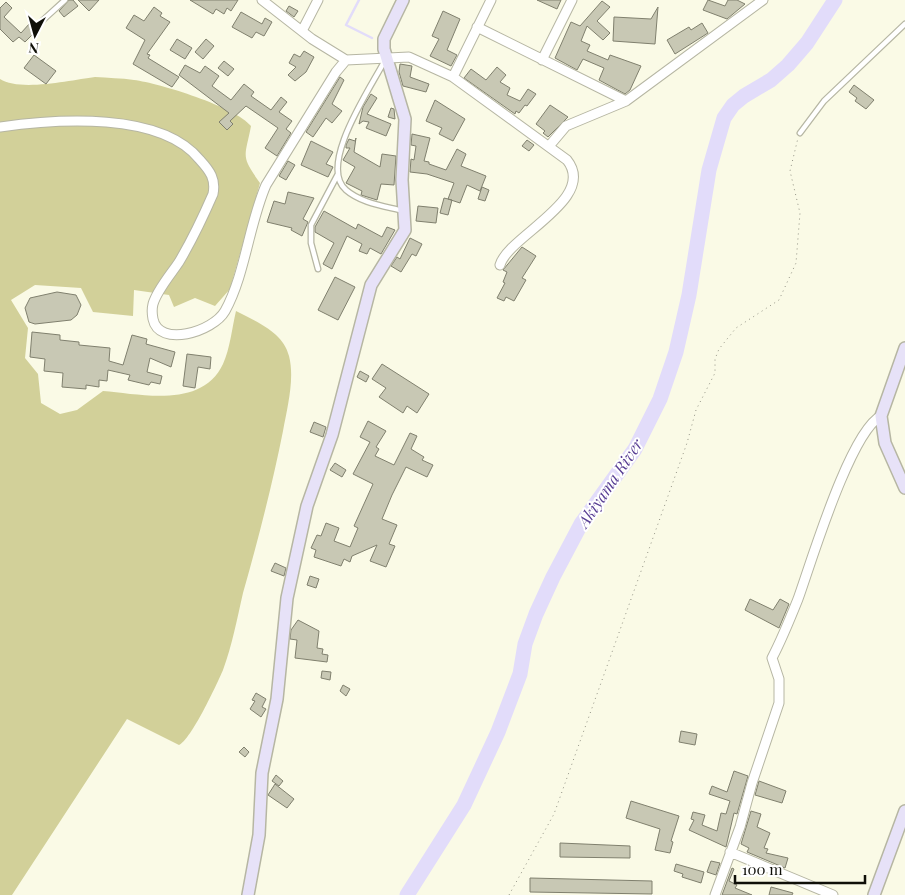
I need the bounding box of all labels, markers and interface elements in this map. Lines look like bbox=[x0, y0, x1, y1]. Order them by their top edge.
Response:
north arrow bbox=[10, 10, 60, 60]
text: N bbox=[28, 38, 40, 58]
water label: Akiyama River bbox=[571, 433, 648, 533]
scale bar bbox=[735, 852, 865, 884]
text: 100 m bbox=[742, 859, 783, 879]

